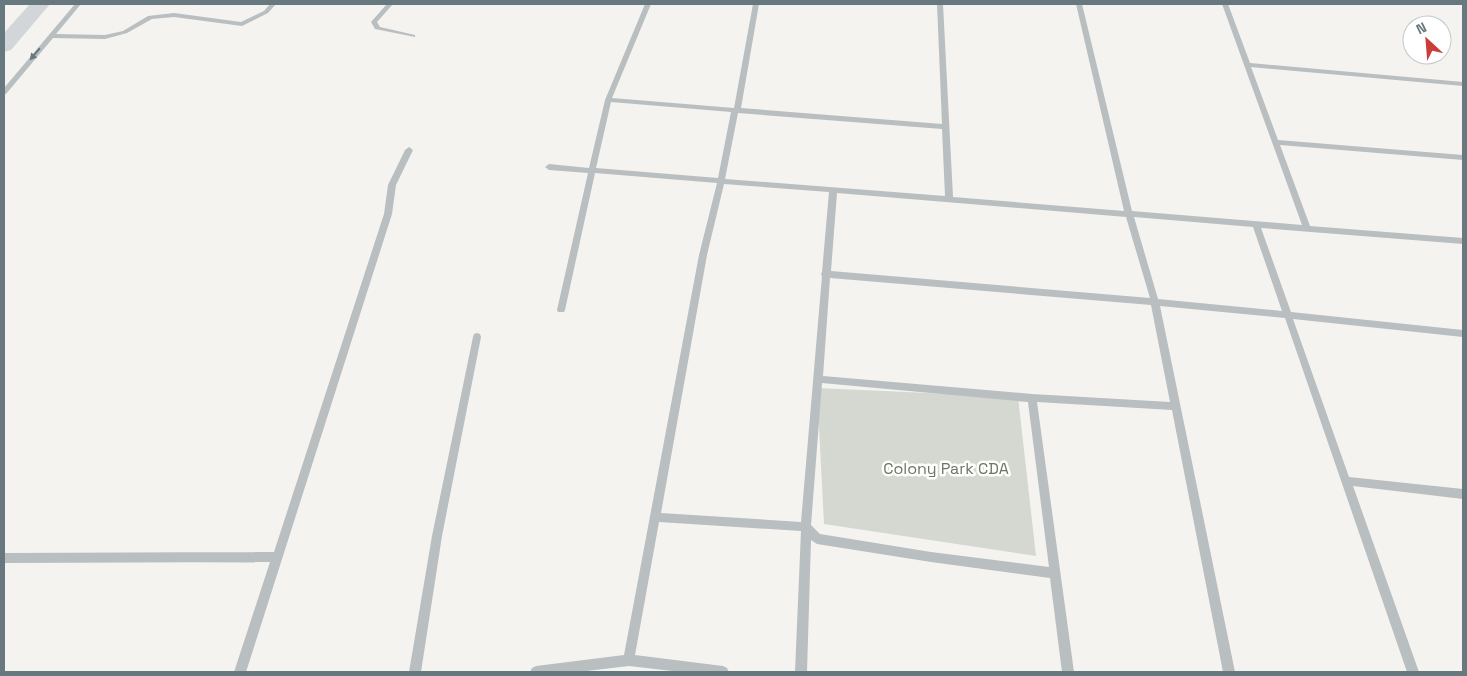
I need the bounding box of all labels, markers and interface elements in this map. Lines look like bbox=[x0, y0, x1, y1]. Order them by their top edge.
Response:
north arrow bbox=[1402, 15, 1452, 65]
text: N bbox=[1413, 18, 1429, 38]
one-way arrow bbox=[30, 48, 41, 60]
park label: Colony Park CDA bbox=[883, 458, 1009, 479]

